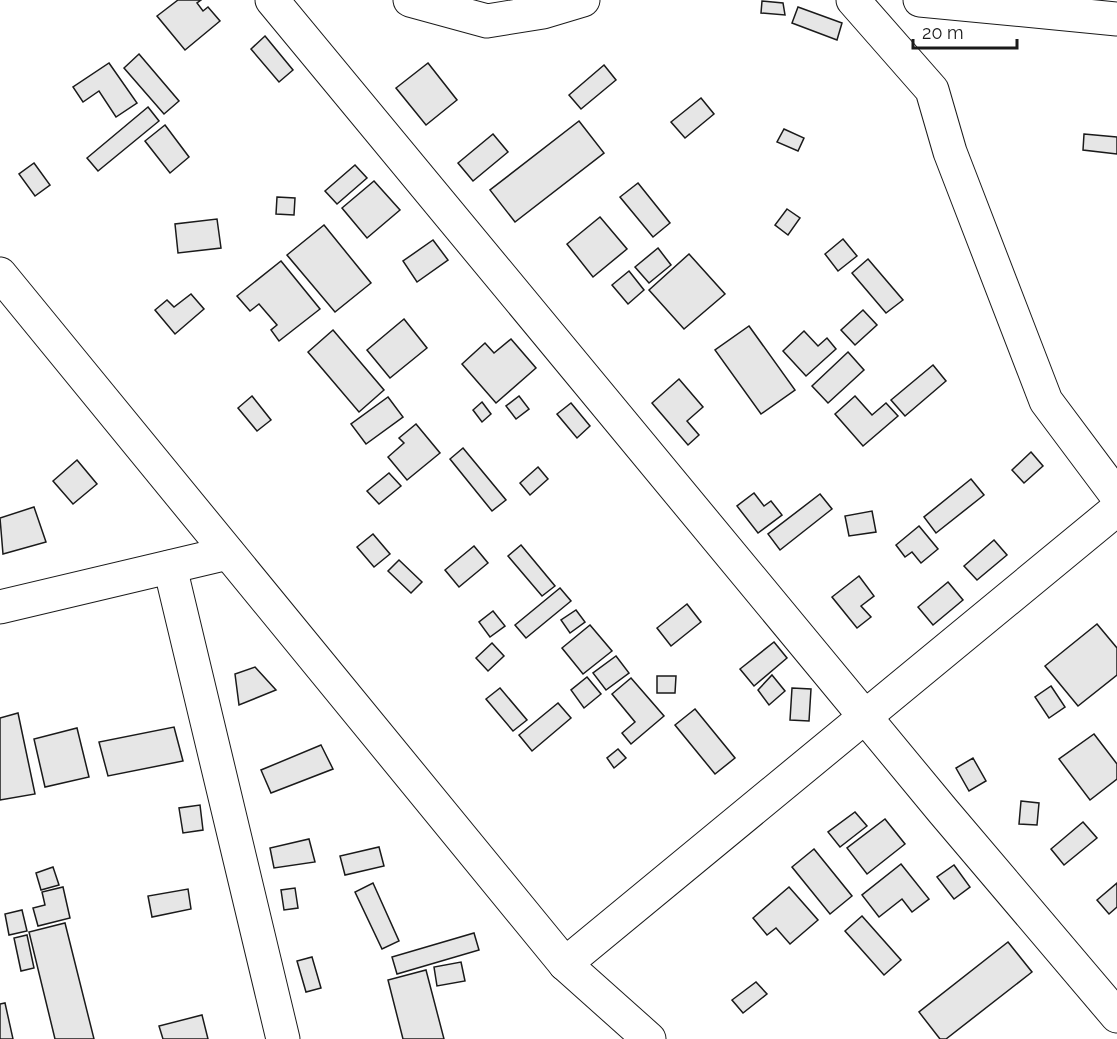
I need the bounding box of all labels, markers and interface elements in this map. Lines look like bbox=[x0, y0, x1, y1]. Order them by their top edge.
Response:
scale bar bbox=[913, 12, 1016, 50]
text: 20 m bbox=[922, 22, 964, 43]

